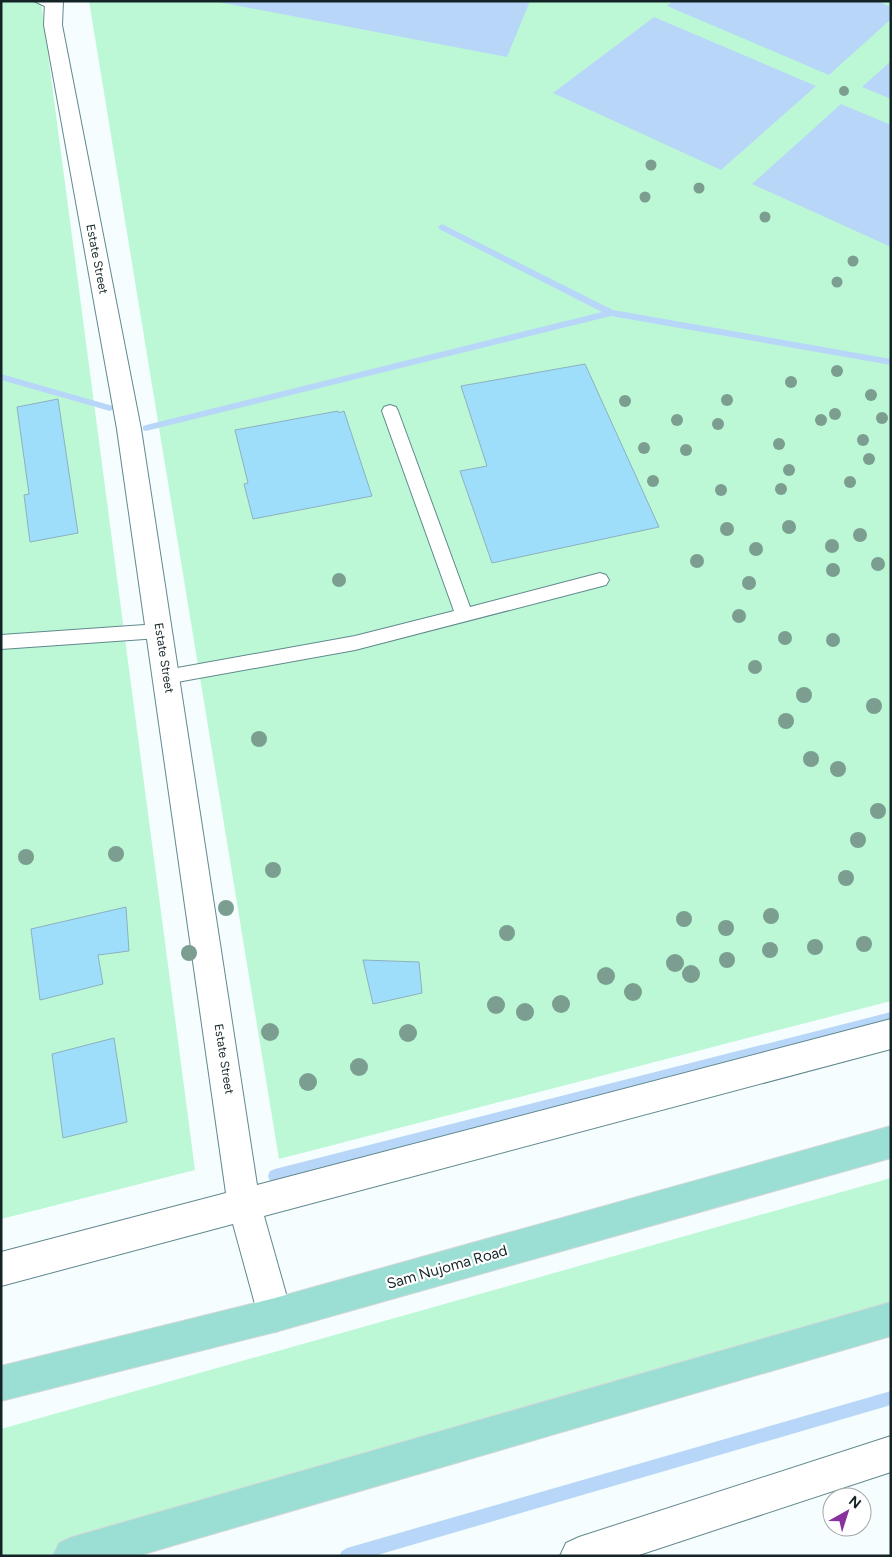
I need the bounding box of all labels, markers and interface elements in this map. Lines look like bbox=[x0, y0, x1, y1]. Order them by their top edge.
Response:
street label: Estate Street bbox=[83, 223, 111, 296]
street label: Estate Street bbox=[152, 622, 177, 695]
street label: Estate Street bbox=[212, 1023, 237, 1096]
street label: Sam Nujoma Road bbox=[385, 1241, 509, 1293]
north arrow bbox=[822, 1487, 872, 1537]
text: N bbox=[845, 1492, 864, 1512]

